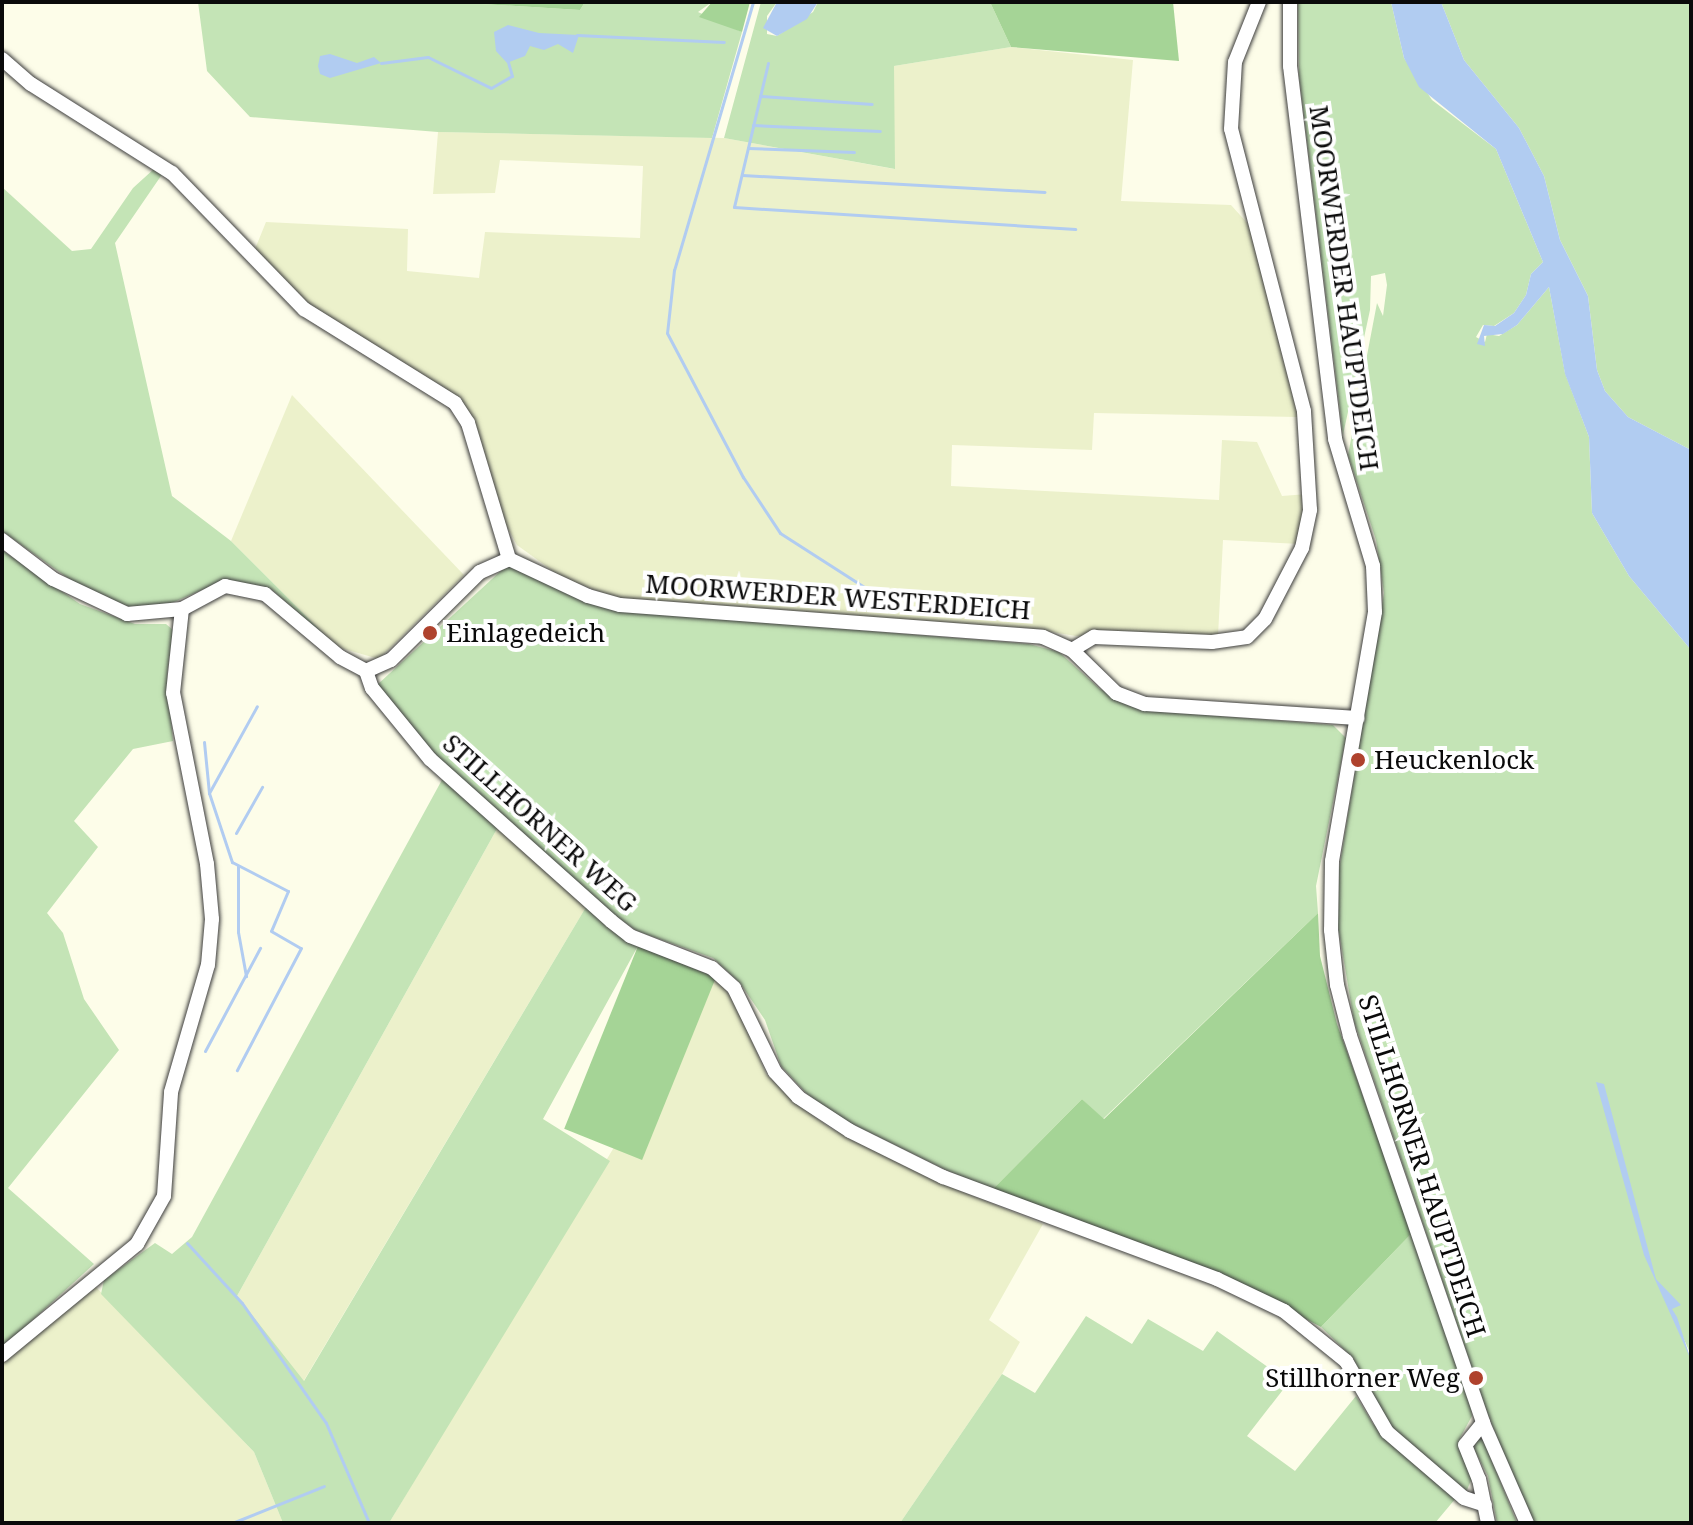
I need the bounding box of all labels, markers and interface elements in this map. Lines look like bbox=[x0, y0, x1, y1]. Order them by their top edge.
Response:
street label: MOORWERDER HAUPTDEICH bbox=[1303, 103, 1385, 473]
street label: MOORWERDER WESTERDEICH bbox=[644, 568, 1032, 626]
place label: Einlagedeich bbox=[446, 617, 605, 649]
marker: Einlagedeich bbox=[421, 624, 439, 642]
street label: STILLHORNER WEG bbox=[437, 728, 643, 918]
place label: Heuckenlock bbox=[1374, 744, 1534, 776]
marker: Heuckenlock bbox=[1349, 751, 1367, 769]
street label: STILLHORNER HAUPTDEICH bbox=[1352, 991, 1492, 1341]
place label: Stillhorner Weg bbox=[1265, 1362, 1460, 1394]
marker: Stillhorner Weg bbox=[1467, 1369, 1485, 1387]

